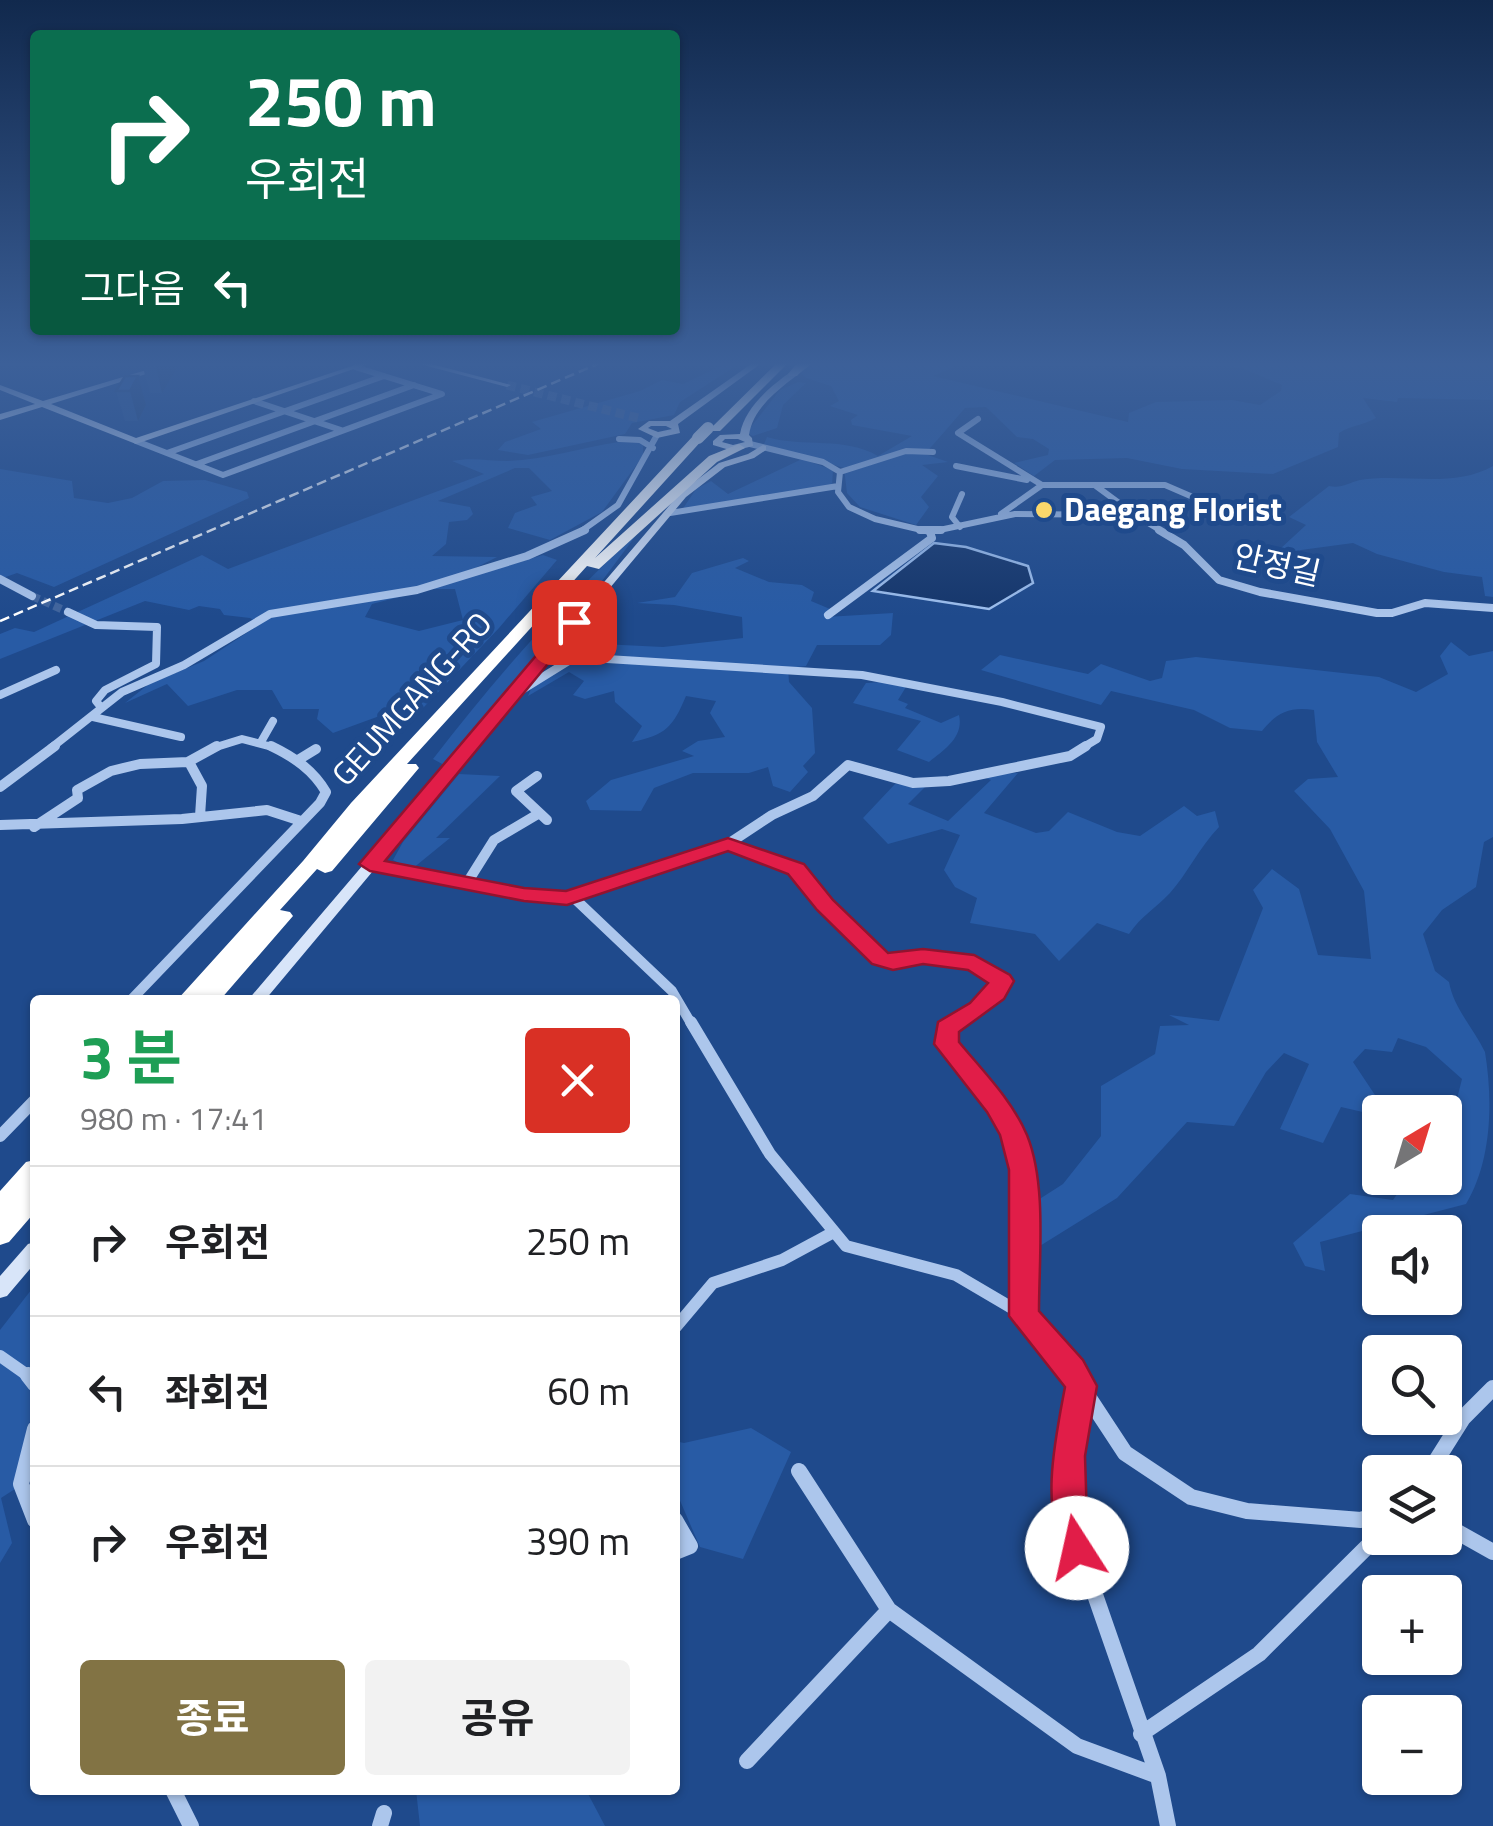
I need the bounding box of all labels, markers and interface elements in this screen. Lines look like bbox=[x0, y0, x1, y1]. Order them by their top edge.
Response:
text: 250 m bbox=[245, 47, 437, 153]
icon: right bbox=[80, 70, 210, 200]
text: 우회전 bbox=[245, 144, 369, 212]
text: 그다음 bbox=[80, 259, 185, 317]
icon: left bbox=[205, 260, 260, 315]
place label: Daegang Florist bbox=[1064, 485, 1282, 533]
marker: Daegang Florist bbox=[1033, 499, 1055, 521]
street label: 안정길 bbox=[1229, 531, 1326, 597]
pin bbox=[532, 580, 617, 665]
icon: arrive bbox=[547, 595, 602, 650]
street label: GEUMGANG-RO bbox=[320, 601, 503, 796]
text: 3 분 bbox=[80, 1011, 182, 1102]
button: close bbox=[525, 1028, 630, 1133]
text: 980 m · 17:41 bbox=[80, 1094, 267, 1142]
north arrow bbox=[1362, 1095, 1462, 1195]
map controls bbox=[1362, 1095, 1462, 1795]
text: 250 m bbox=[526, 1212, 630, 1270]
text: 우회전 bbox=[165, 1213, 270, 1271]
icon: right bbox=[80, 1214, 135, 1269]
button: sound bbox=[1362, 1215, 1462, 1315]
button: search bbox=[1362, 1335, 1462, 1435]
text: 60 m bbox=[547, 1362, 630, 1420]
text: 좌회전 bbox=[165, 1363, 270, 1421]
icon: left bbox=[80, 1364, 135, 1419]
button: layers bbox=[1362, 1455, 1462, 1555]
position arrow bbox=[1025, 1496, 1129, 1600]
text: 390 m bbox=[526, 1512, 630, 1570]
text: 우회전 bbox=[165, 1513, 270, 1571]
icon: right bbox=[80, 1514, 135, 1569]
button: + bbox=[1362, 1575, 1462, 1675]
button: 종료 bbox=[80, 1660, 345, 1775]
button: 공유 bbox=[365, 1660, 630, 1775]
button: − bbox=[1362, 1695, 1462, 1795]

